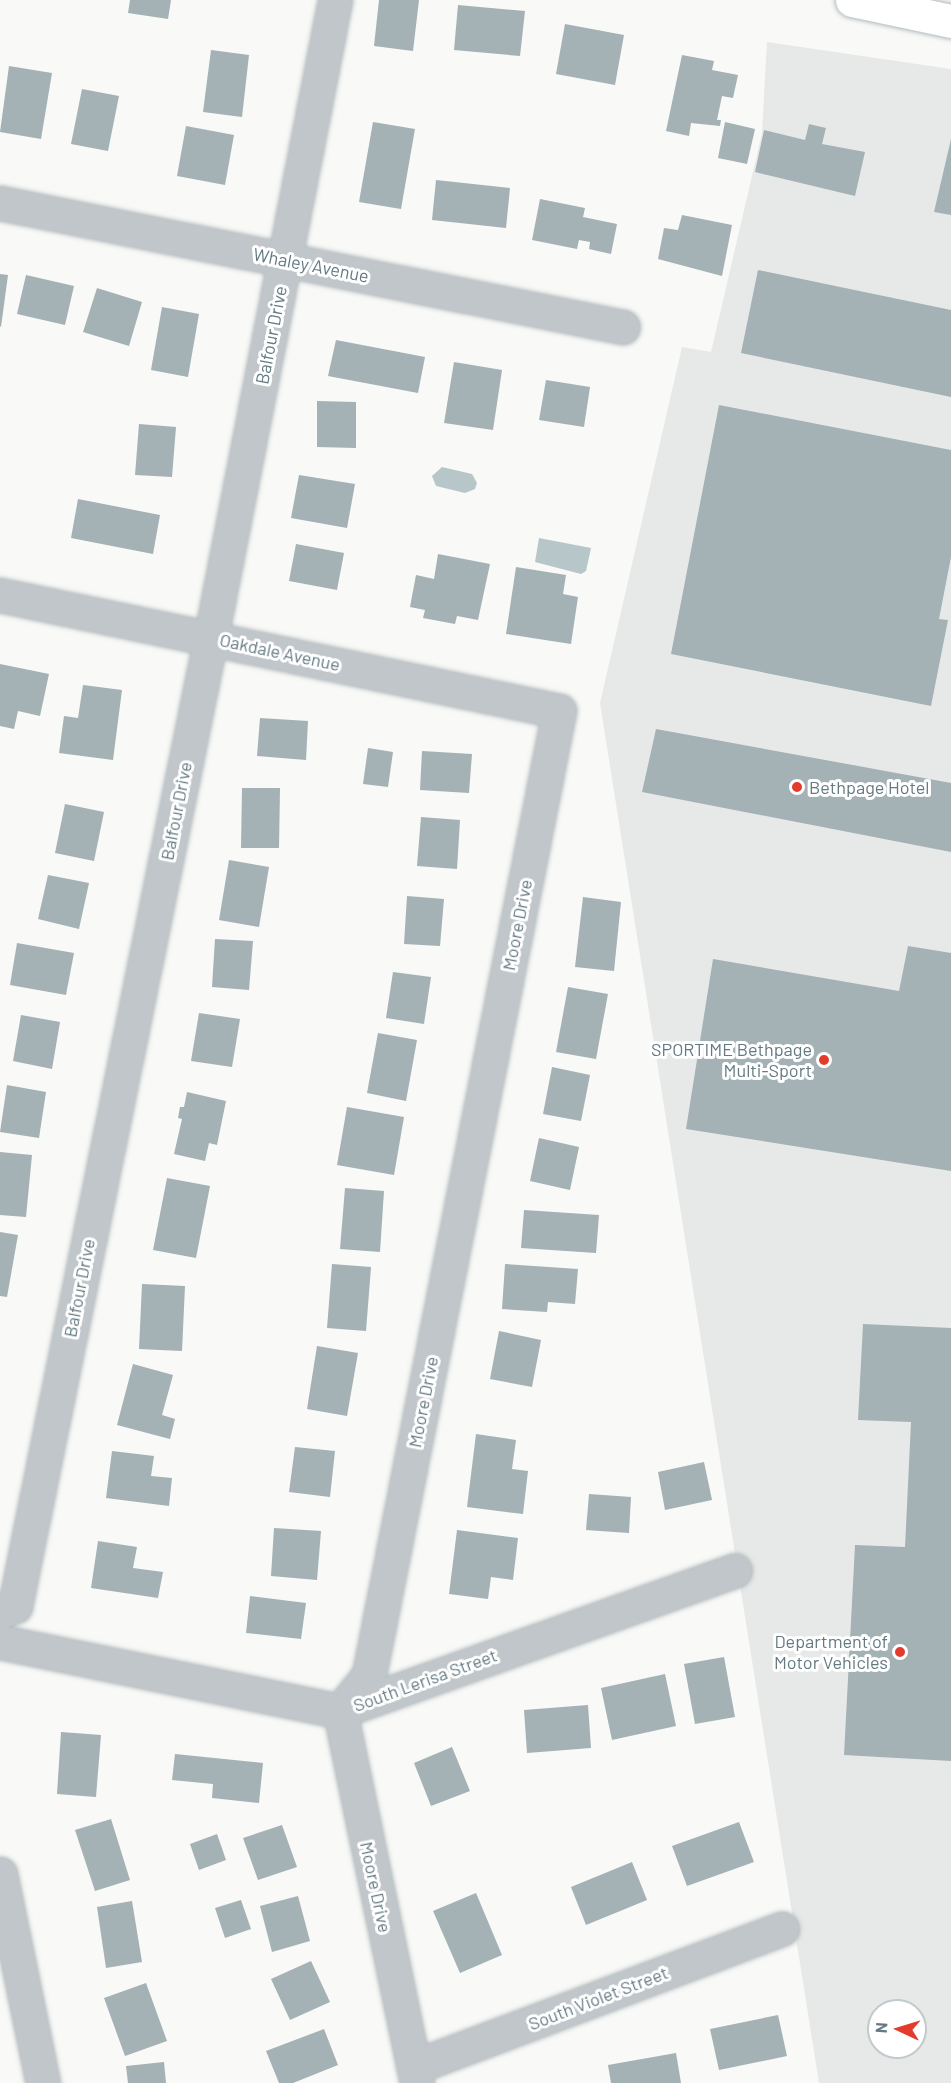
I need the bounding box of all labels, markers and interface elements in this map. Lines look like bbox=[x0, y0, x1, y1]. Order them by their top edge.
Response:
street label: Whaley Avenue bbox=[251, 243, 371, 287]
street label: Balfour Drive bbox=[251, 284, 291, 386]
street label: Oakdale Avenue bbox=[218, 629, 342, 675]
street label: Balfour Drive bbox=[156, 760, 196, 862]
place label: Bethpage Hotel bbox=[809, 776, 929, 798]
marker: Bethpage Hotel bbox=[790, 780, 804, 794]
street label: Moore Drive bbox=[498, 878, 536, 972]
place label: SPORTIME Bethpage Multi-Sport bbox=[651, 1039, 812, 1082]
marker: SPORTIME Bethpage Multi-Sport bbox=[817, 1053, 831, 1067]
street label: Balfour Drive bbox=[59, 1237, 99, 1339]
street label: Moore Drive bbox=[404, 1355, 442, 1449]
place label: Department of Motor Vehicles bbox=[774, 1631, 888, 1674]
street label: South Lerisa Street bbox=[350, 1644, 500, 1716]
marker: Department of Motor Vehicles bbox=[893, 1645, 907, 1659]
street label: Moore Drive bbox=[356, 1840, 396, 1934]
street label: South Violet Street bbox=[525, 1961, 671, 2035]
north arrow bbox=[867, 1999, 927, 2059]
text: N bbox=[871, 2022, 890, 2034]

